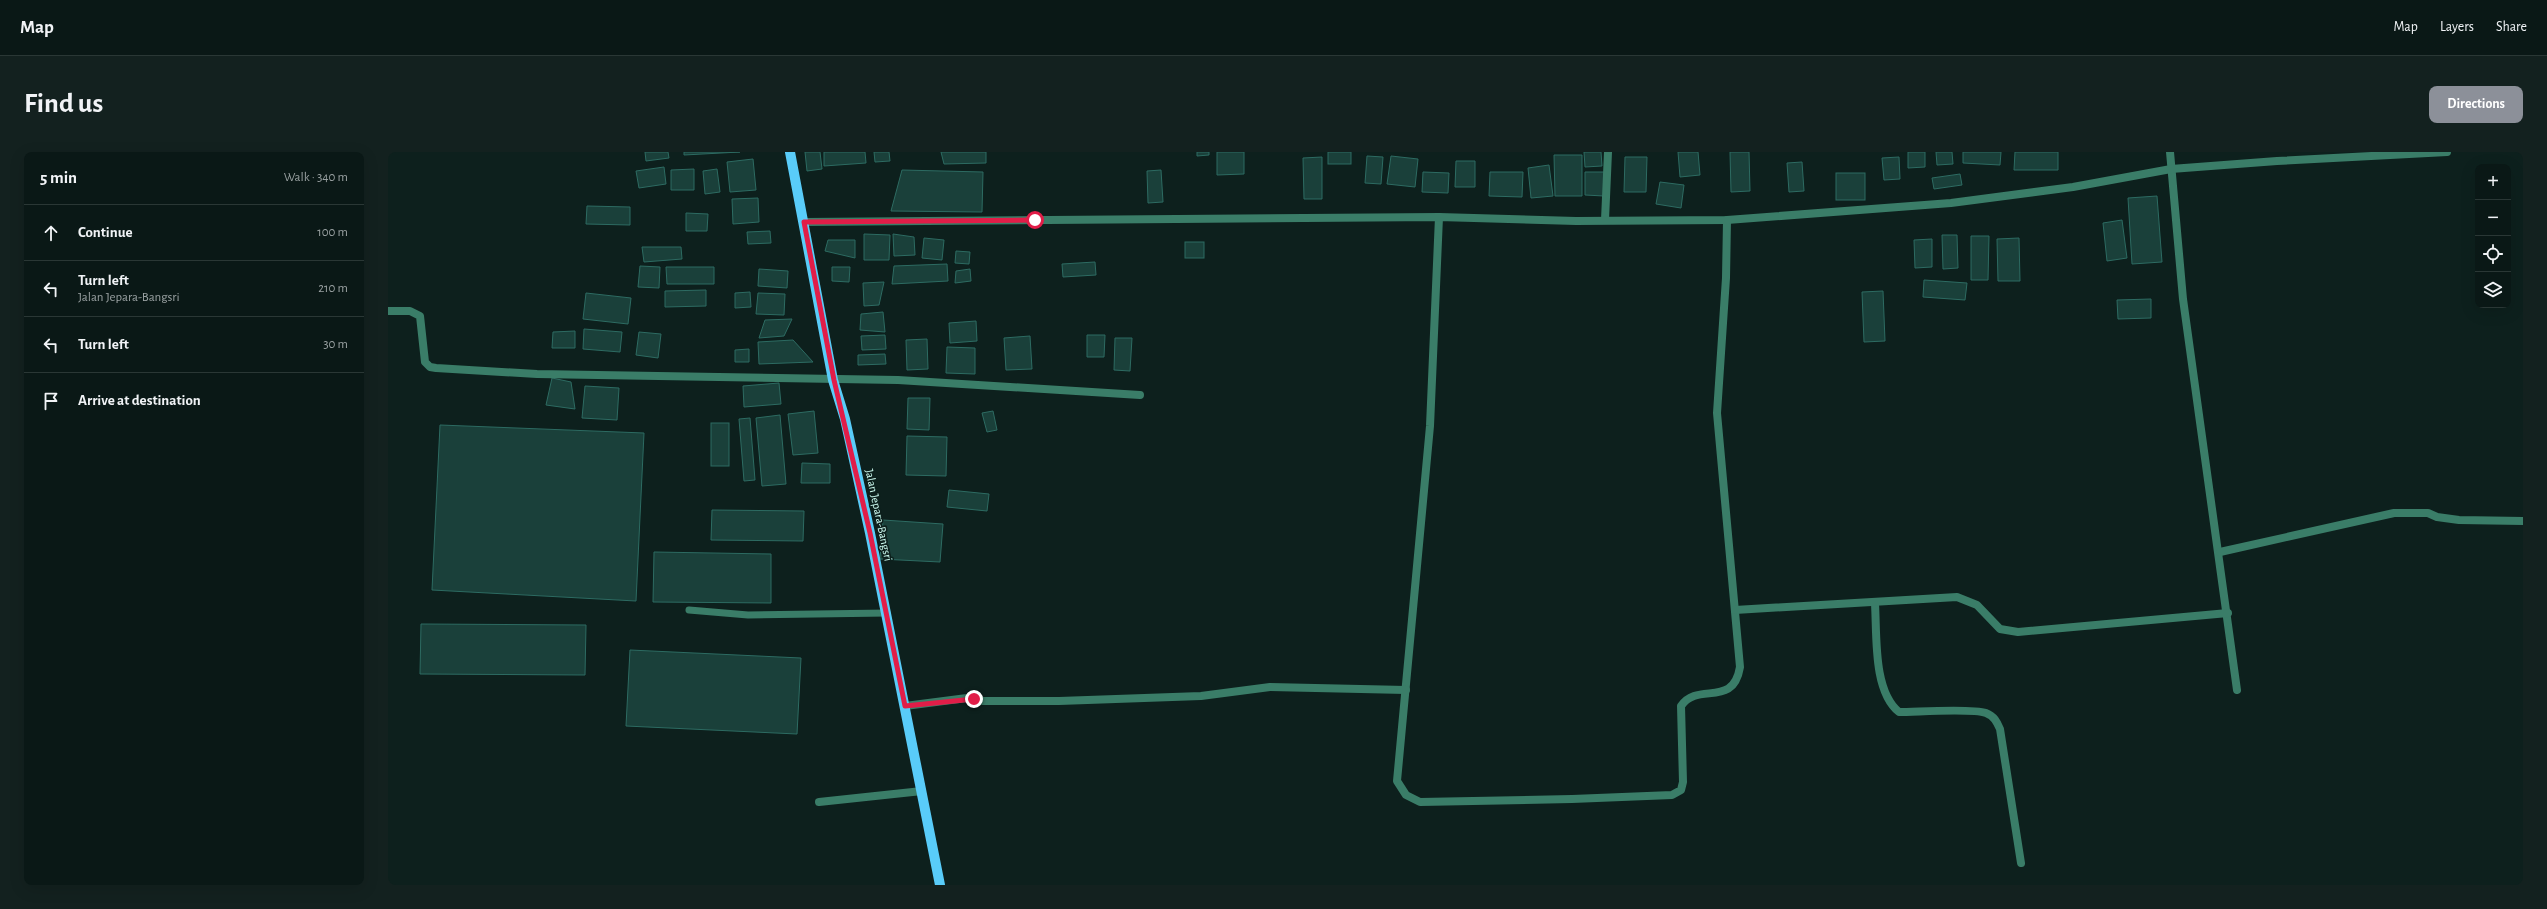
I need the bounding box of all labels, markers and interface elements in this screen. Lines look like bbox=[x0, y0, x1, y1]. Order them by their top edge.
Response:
text: Map bbox=[20, 18, 54, 37]
text: Map bbox=[2393, 20, 2418, 34]
text: Layers bbox=[2440, 20, 2474, 34]
text: Share bbox=[2496, 20, 2527, 34]
button: Directions bbox=[2429, 86, 2523, 123]
text: Find us bbox=[24, 90, 103, 118]
map controls bbox=[2475, 164, 2511, 308]
button: + bbox=[2475, 164, 2511, 200]
text: 5 min bbox=[40, 169, 77, 186]
text: Walk · 340 m bbox=[284, 171, 348, 184]
button: − bbox=[2475, 200, 2511, 236]
route start bbox=[1026, 211, 1044, 229]
icon: ahead bbox=[40, 222, 62, 244]
text: Continue bbox=[78, 225, 133, 240]
text: 100 m bbox=[317, 226, 348, 239]
button: locate bbox=[2475, 236, 2511, 272]
button: layers bbox=[2475, 272, 2511, 308]
text: Turn left bbox=[78, 273, 129, 288]
icon: left bbox=[40, 278, 62, 300]
text: 210 m bbox=[318, 282, 348, 295]
text: Jalan Jepara-Bangsri bbox=[78, 291, 180, 304]
icon: left bbox=[40, 334, 62, 356]
text: Turn left bbox=[78, 337, 129, 352]
text: 30 m bbox=[323, 338, 348, 351]
icon: arrive bbox=[40, 390, 62, 412]
text: Arrive at destination bbox=[78, 393, 201, 408]
street label: Jalan Jepara-Bangsri bbox=[863, 468, 895, 562]
route end bbox=[965, 690, 983, 708]

